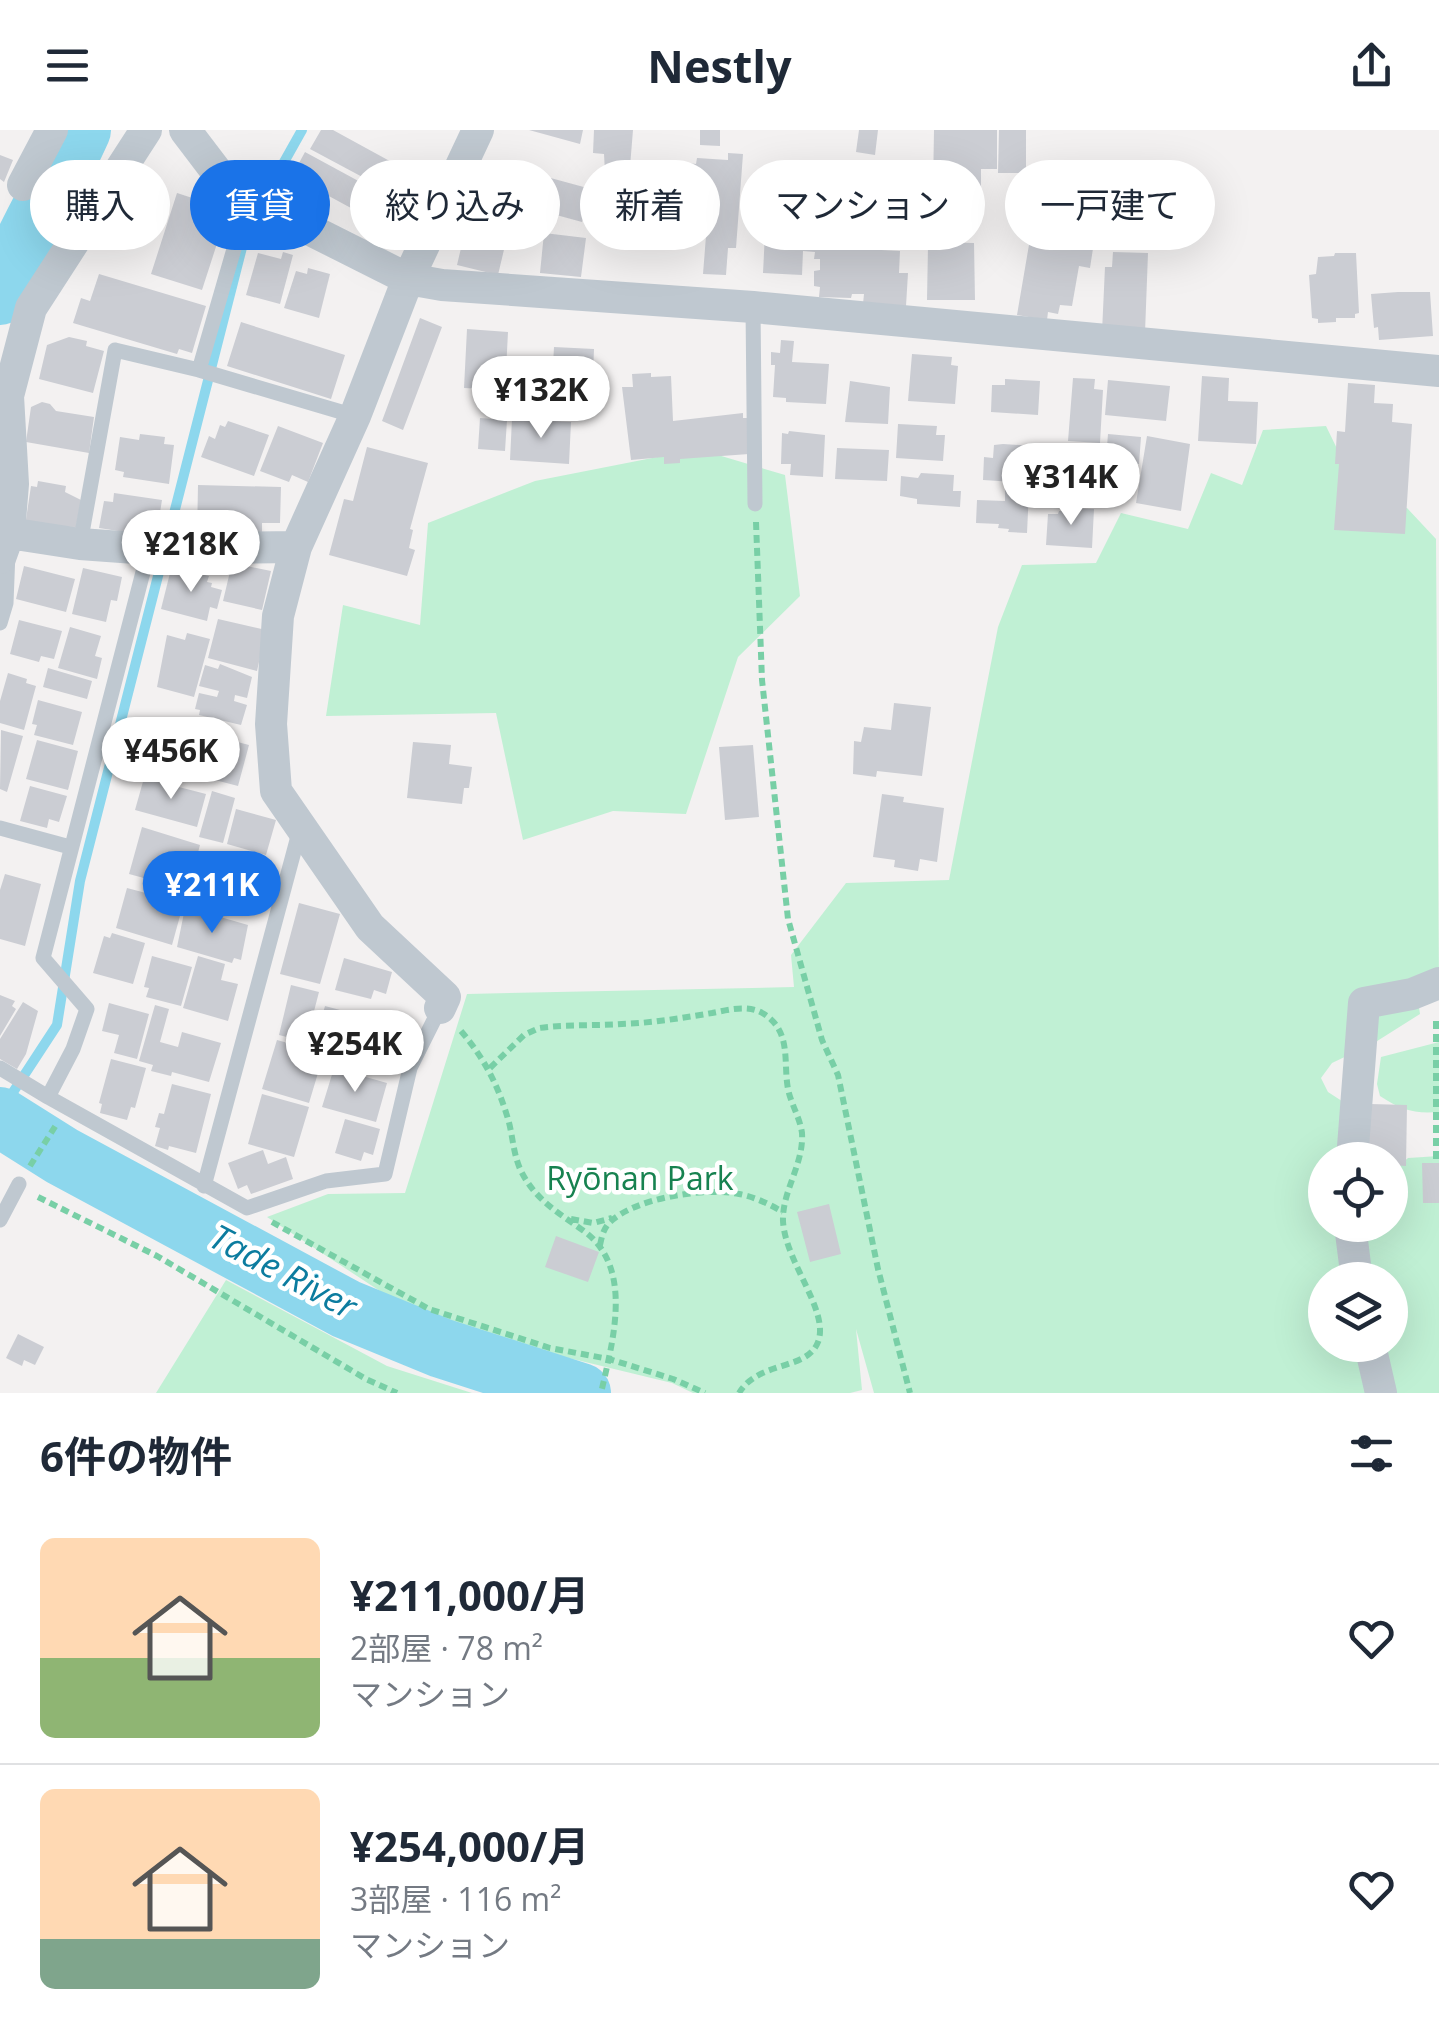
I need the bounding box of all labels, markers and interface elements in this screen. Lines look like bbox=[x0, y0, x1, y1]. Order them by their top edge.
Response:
text: Nestly bbox=[647, 35, 792, 96]
icon: menu bbox=[40, 38, 95, 93]
icon: share bbox=[1344, 38, 1399, 93]
chip: 購入 bbox=[30, 160, 170, 250]
chip: 賃貸 bbox=[190, 160, 330, 250]
chip: 絞り込み bbox=[350, 160, 560, 250]
chip: 新着 bbox=[580, 160, 720, 250]
chip: マンション bbox=[740, 160, 985, 250]
chip: 一戸建て bbox=[1005, 160, 1215, 250]
pin: ¥132K bbox=[471, 356, 611, 441]
text: ¥132K bbox=[494, 367, 588, 410]
pin: ¥314K bbox=[1001, 443, 1141, 528]
text: ¥314K bbox=[1024, 454, 1118, 497]
pin: ¥218K bbox=[121, 510, 261, 595]
text: ¥218K bbox=[144, 521, 238, 564]
pin: ¥456K bbox=[101, 717, 241, 802]
text: ¥456K bbox=[124, 728, 218, 771]
pin: ¥211K bbox=[142, 851, 282, 936]
text: ¥211K bbox=[165, 862, 259, 905]
pin: ¥254K bbox=[285, 1010, 425, 1095]
text: ¥254K bbox=[308, 1021, 402, 1064]
map controls bbox=[1308, 1142, 1408, 1362]
button: locate bbox=[1308, 1142, 1408, 1242]
park label: Ryōnan Park bbox=[546, 1156, 734, 1199]
water label: Tade River bbox=[202, 1212, 367, 1330]
button: layers bbox=[1308, 1262, 1408, 1362]
icon: filters bbox=[1344, 1426, 1399, 1481]
text: 6件の物件 bbox=[40, 1427, 232, 1484]
text: ¥211,000/月 bbox=[350, 1566, 589, 1623]
icon: home bbox=[120, 1578, 240, 1698]
icon: heart bbox=[1344, 1611, 1399, 1666]
text: 2部屋 · 78 m² bbox=[350, 1626, 543, 1669]
text: マンション bbox=[350, 1672, 510, 1715]
text: ¥254,000/月 bbox=[350, 1817, 589, 1874]
icon: home bbox=[120, 1829, 240, 1949]
icon: heart bbox=[1344, 1862, 1399, 1917]
text: 3部屋 · 116 m² bbox=[350, 1877, 561, 1920]
text: マンション bbox=[350, 1923, 510, 1966]

